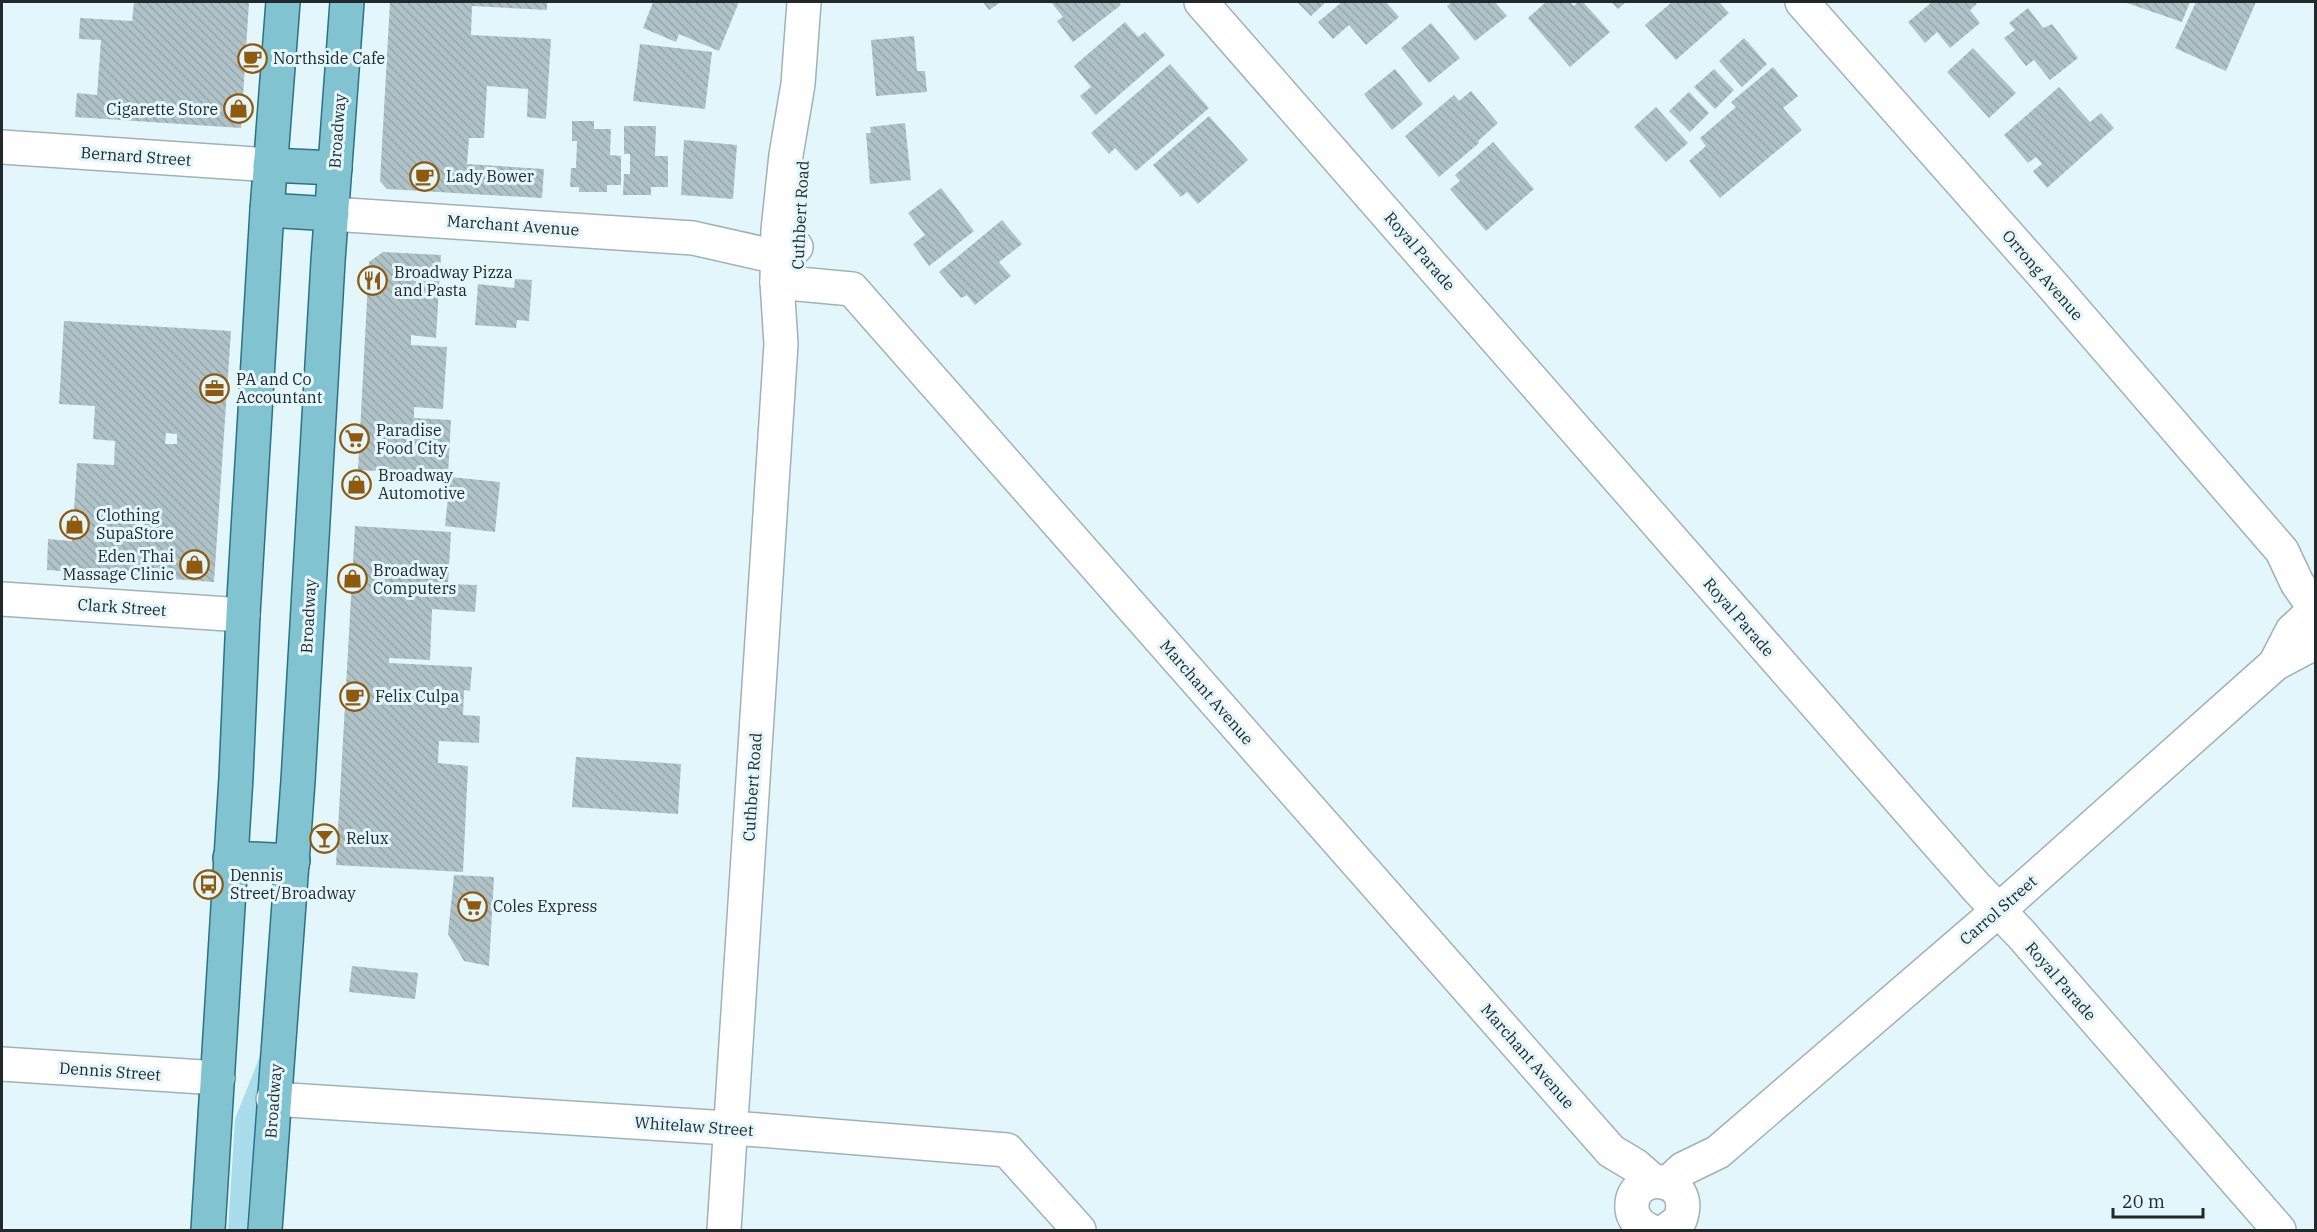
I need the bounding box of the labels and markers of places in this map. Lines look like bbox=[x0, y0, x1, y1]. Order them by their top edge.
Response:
cafe icon: Northside Cafe bbox=[236, 42, 268, 74]
place label: Northside Cafe bbox=[273, 48, 385, 68]
shop icon: Cigarette Store bbox=[223, 93, 255, 125]
place label: Cigarette Store bbox=[106, 99, 218, 119]
cafe icon: Lady Bower bbox=[409, 160, 441, 192]
place label: Lady Bower bbox=[446, 166, 534, 186]
place label: Broadway Pizza and Pasta bbox=[394, 262, 513, 300]
restaurant icon: Broadway Pizza and Pasta bbox=[357, 265, 389, 297]
place label: PA and Co Accountant bbox=[236, 369, 323, 407]
office icon: PA and Co Accountant bbox=[199, 372, 231, 404]
place label: Paradise Food City bbox=[376, 420, 447, 458]
supermarket icon: Paradise Food City bbox=[339, 423, 371, 455]
place label: Broadway Automotive bbox=[378, 465, 465, 503]
shop icon: Broadway Automotive bbox=[341, 468, 373, 500]
place label: Clothing SupaStore bbox=[96, 505, 174, 543]
shop icon: Clothing SupaStore bbox=[59, 508, 91, 540]
place label: Eden Thai Massage Clinic bbox=[62, 546, 174, 584]
shop icon: Eden Thai Massage Clinic bbox=[179, 549, 211, 581]
place label: Broadway Computers bbox=[373, 560, 456, 598]
shop icon: Broadway Computers bbox=[336, 563, 368, 595]
cafe icon: Felix Culpa bbox=[338, 680, 370, 712]
place label: Felix Culpa bbox=[375, 686, 460, 706]
bar icon: Relux bbox=[309, 822, 341, 854]
place label: Relux bbox=[346, 828, 389, 848]
place label: Dennis Street/Broadway bbox=[230, 865, 356, 903]
bus stop icon: Dennis Street/Broadway bbox=[193, 868, 225, 900]
supermarket icon: Coles Express bbox=[456, 890, 488, 922]
place label: Coles Express bbox=[493, 896, 597, 916]

